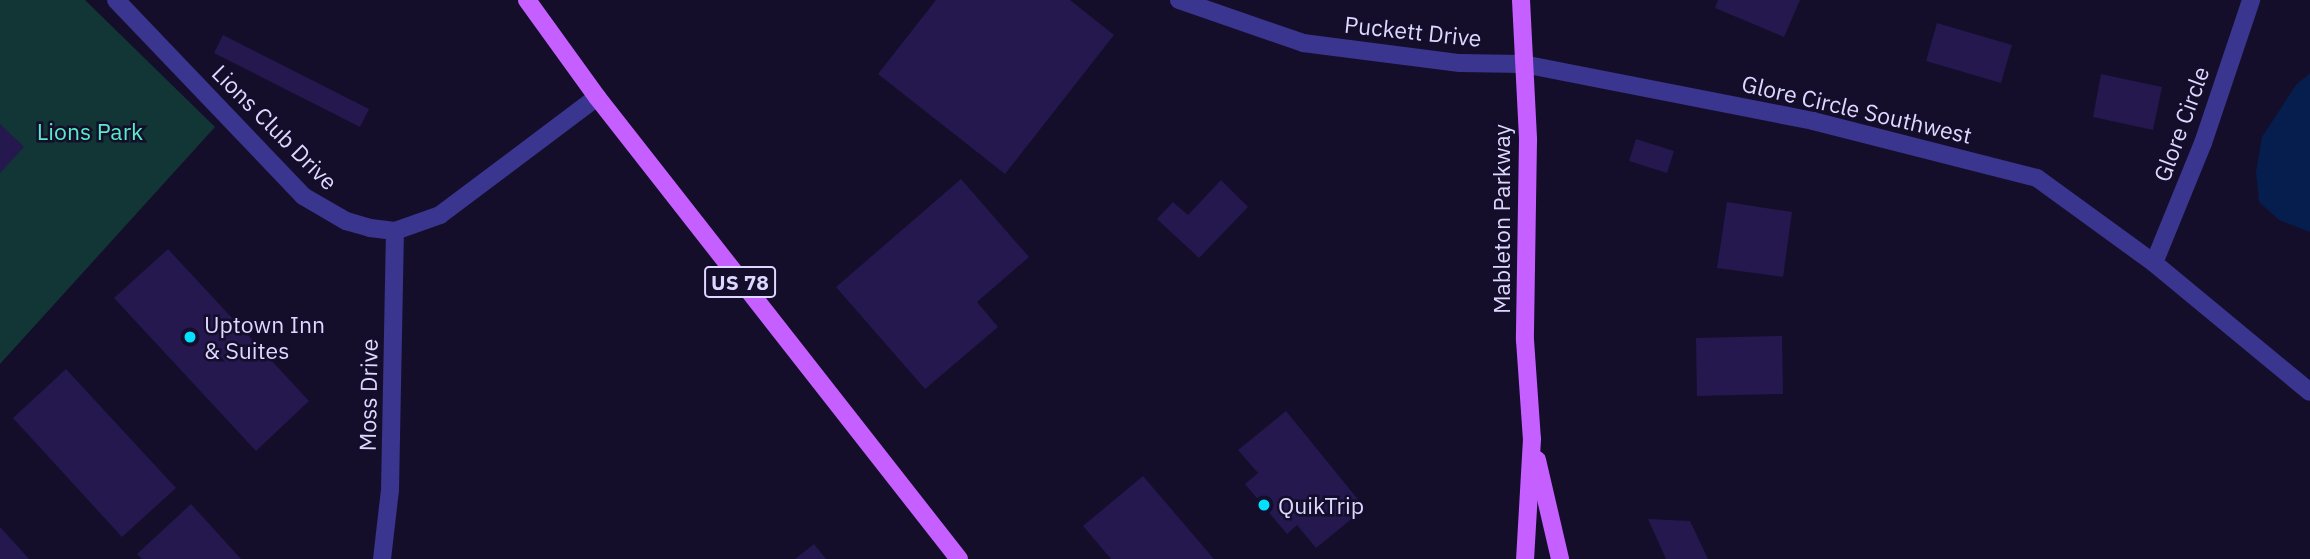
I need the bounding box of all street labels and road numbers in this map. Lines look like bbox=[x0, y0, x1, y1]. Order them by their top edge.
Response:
street label: Puckett Drive bbox=[1343, 10, 1483, 52]
street label: Lions Club Drive bbox=[207, 59, 343, 195]
street label: Glore Circle bbox=[2147, 63, 2215, 185]
street label: Glore Circle Southwest bbox=[1739, 69, 1975, 149]
street label: Mableton Parkway bbox=[1487, 124, 1515, 314]
road number: US 78 bbox=[703, 264, 777, 300]
street label: Moss Drive bbox=[353, 338, 383, 452]

